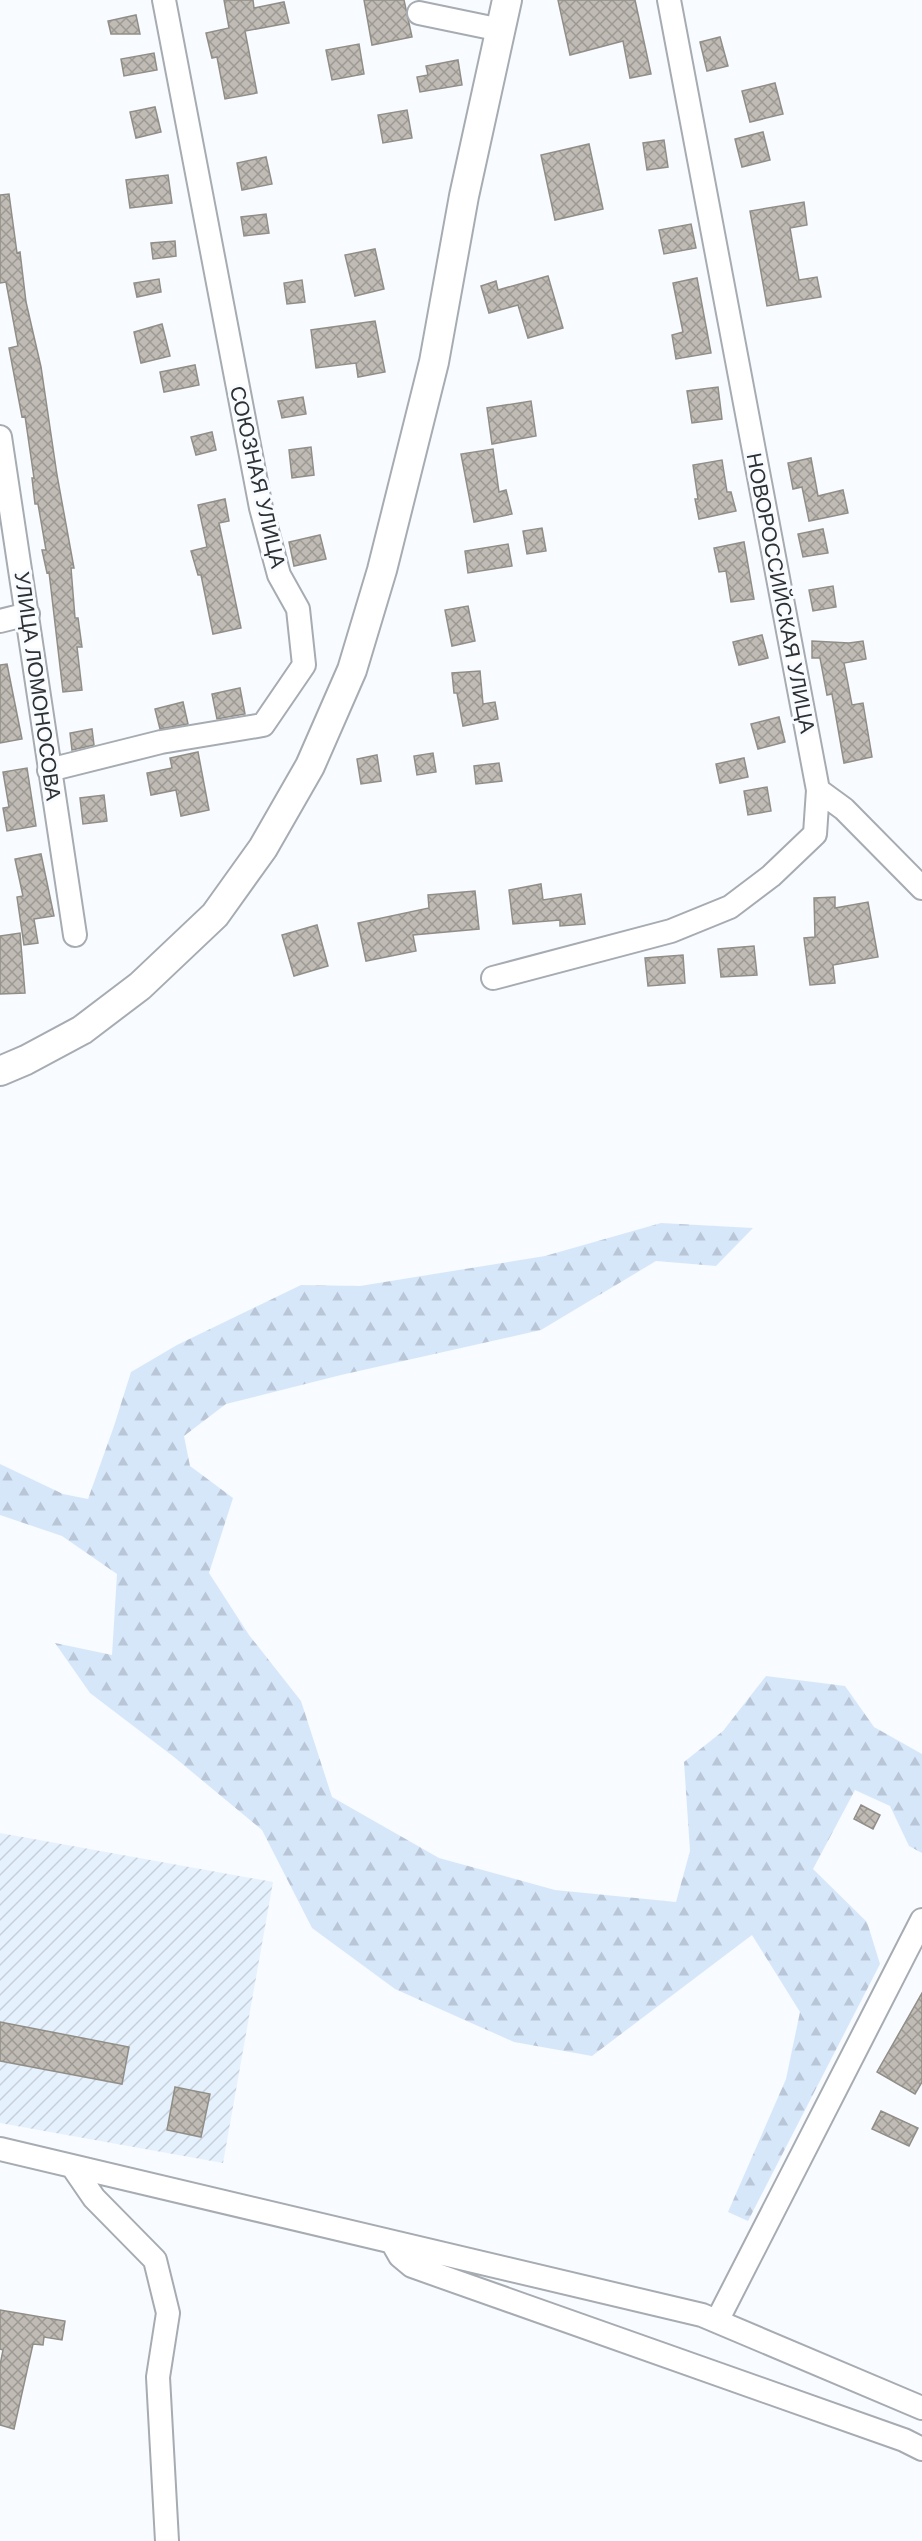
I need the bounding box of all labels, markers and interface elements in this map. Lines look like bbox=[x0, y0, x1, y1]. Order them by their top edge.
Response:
street label: СОЮЗНАЯ УЛИЦА bbox=[226, 384, 290, 570]
street label: НОВОРОССИЙСКАЯ УЛИЦА bbox=[743, 451, 819, 735]
street label: УЛИЦА ЛОМОНОСОВА bbox=[11, 570, 65, 802]

